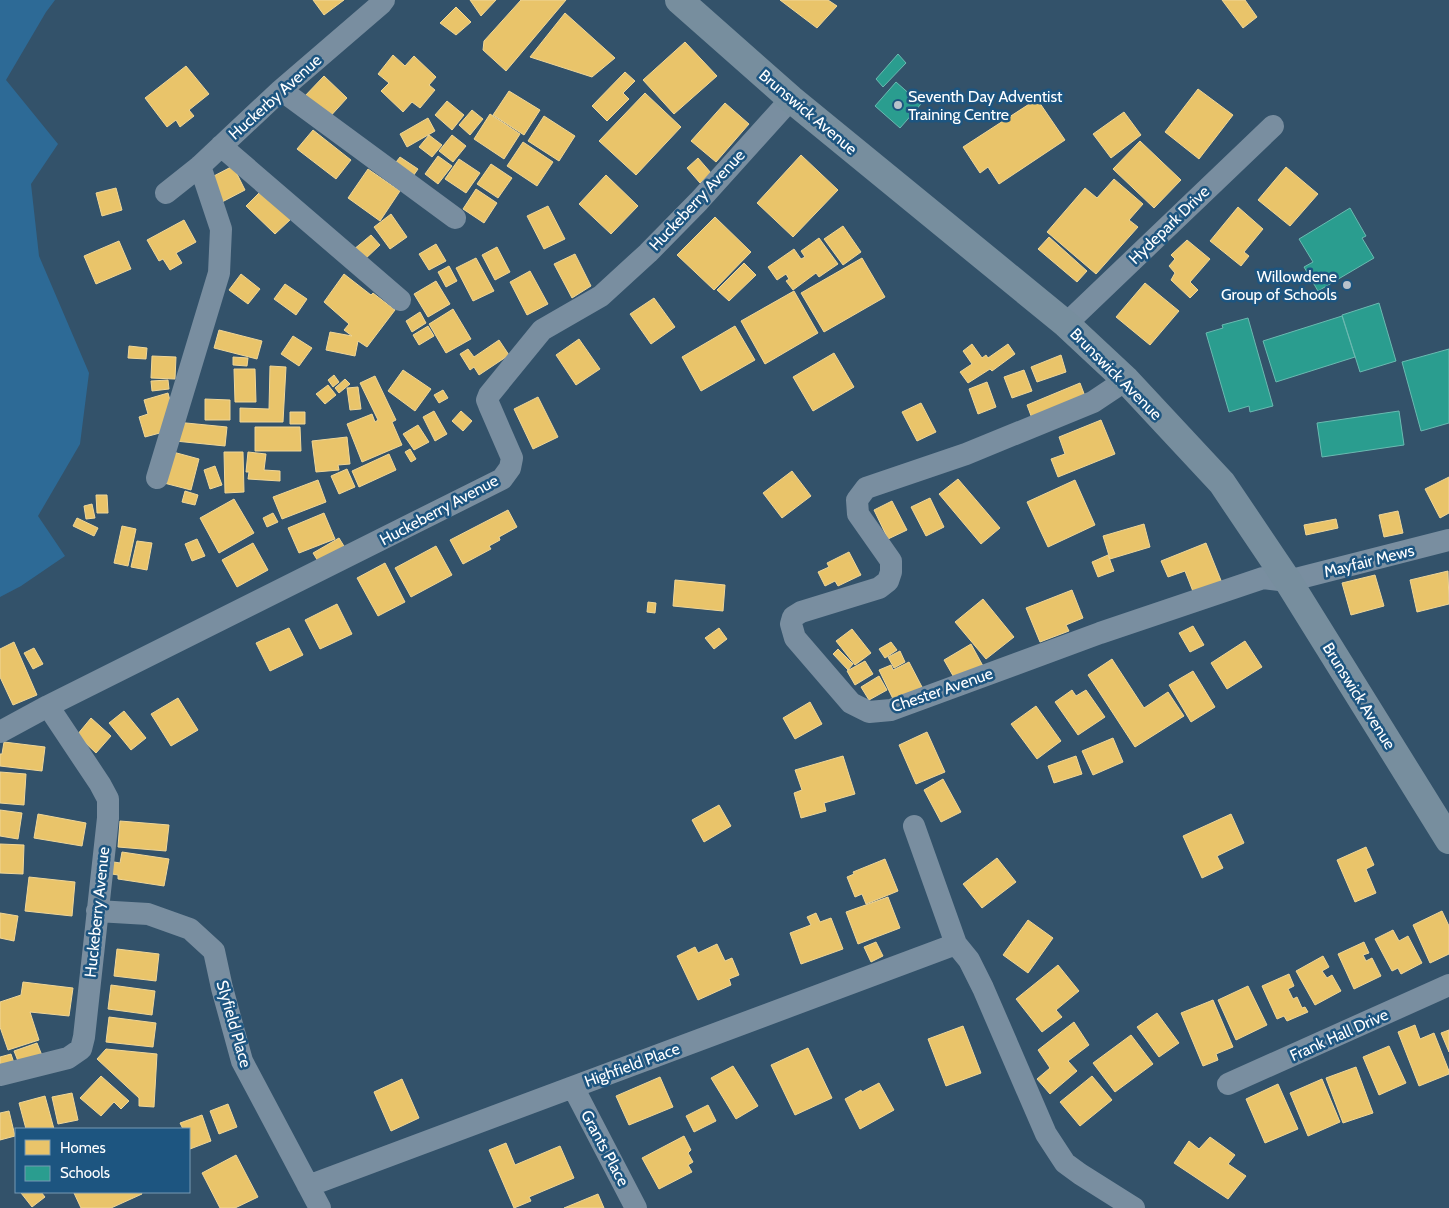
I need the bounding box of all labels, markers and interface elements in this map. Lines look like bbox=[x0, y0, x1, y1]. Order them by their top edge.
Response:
street label: Huckerby Avenue bbox=[225, 50, 325, 144]
street label: Brunswick Avenue bbox=[755, 65, 861, 159]
place label: Seventh Day Adventist Training Centre bbox=[908, 87, 1063, 124]
marker: Seventh Day Adventist Training Centre bbox=[892, 99, 904, 111]
street label: Huckeberry Avenue bbox=[645, 145, 749, 255]
street label: Hydepark Drive bbox=[1125, 182, 1213, 268]
place label: Willowdene Group of Schools bbox=[1221, 267, 1337, 304]
marker: Willowdene Group of Schools bbox=[1341, 279, 1353, 291]
street label: Brunswick Avenue bbox=[1066, 324, 1166, 424]
street label: Huckeberry Avenue bbox=[377, 471, 501, 549]
street label: Mayfair Mews bbox=[1322, 541, 1417, 581]
street label: Brunswick Avenue bbox=[1319, 639, 1399, 753]
street label: Chester Avenue bbox=[889, 664, 995, 716]
street label: Huckeberry Avenue bbox=[81, 846, 113, 978]
street label: Slyfield Place bbox=[212, 978, 256, 1070]
street label: Frank Hall Drive bbox=[1287, 1005, 1391, 1065]
street label: Highfield Place bbox=[582, 1039, 682, 1091]
street label: Grants Place bbox=[577, 1107, 633, 1189]
legend bbox=[15, 1128, 190, 1193]
text: Homes bbox=[60, 1139, 106, 1157]
text: Schools bbox=[60, 1164, 110, 1182]

